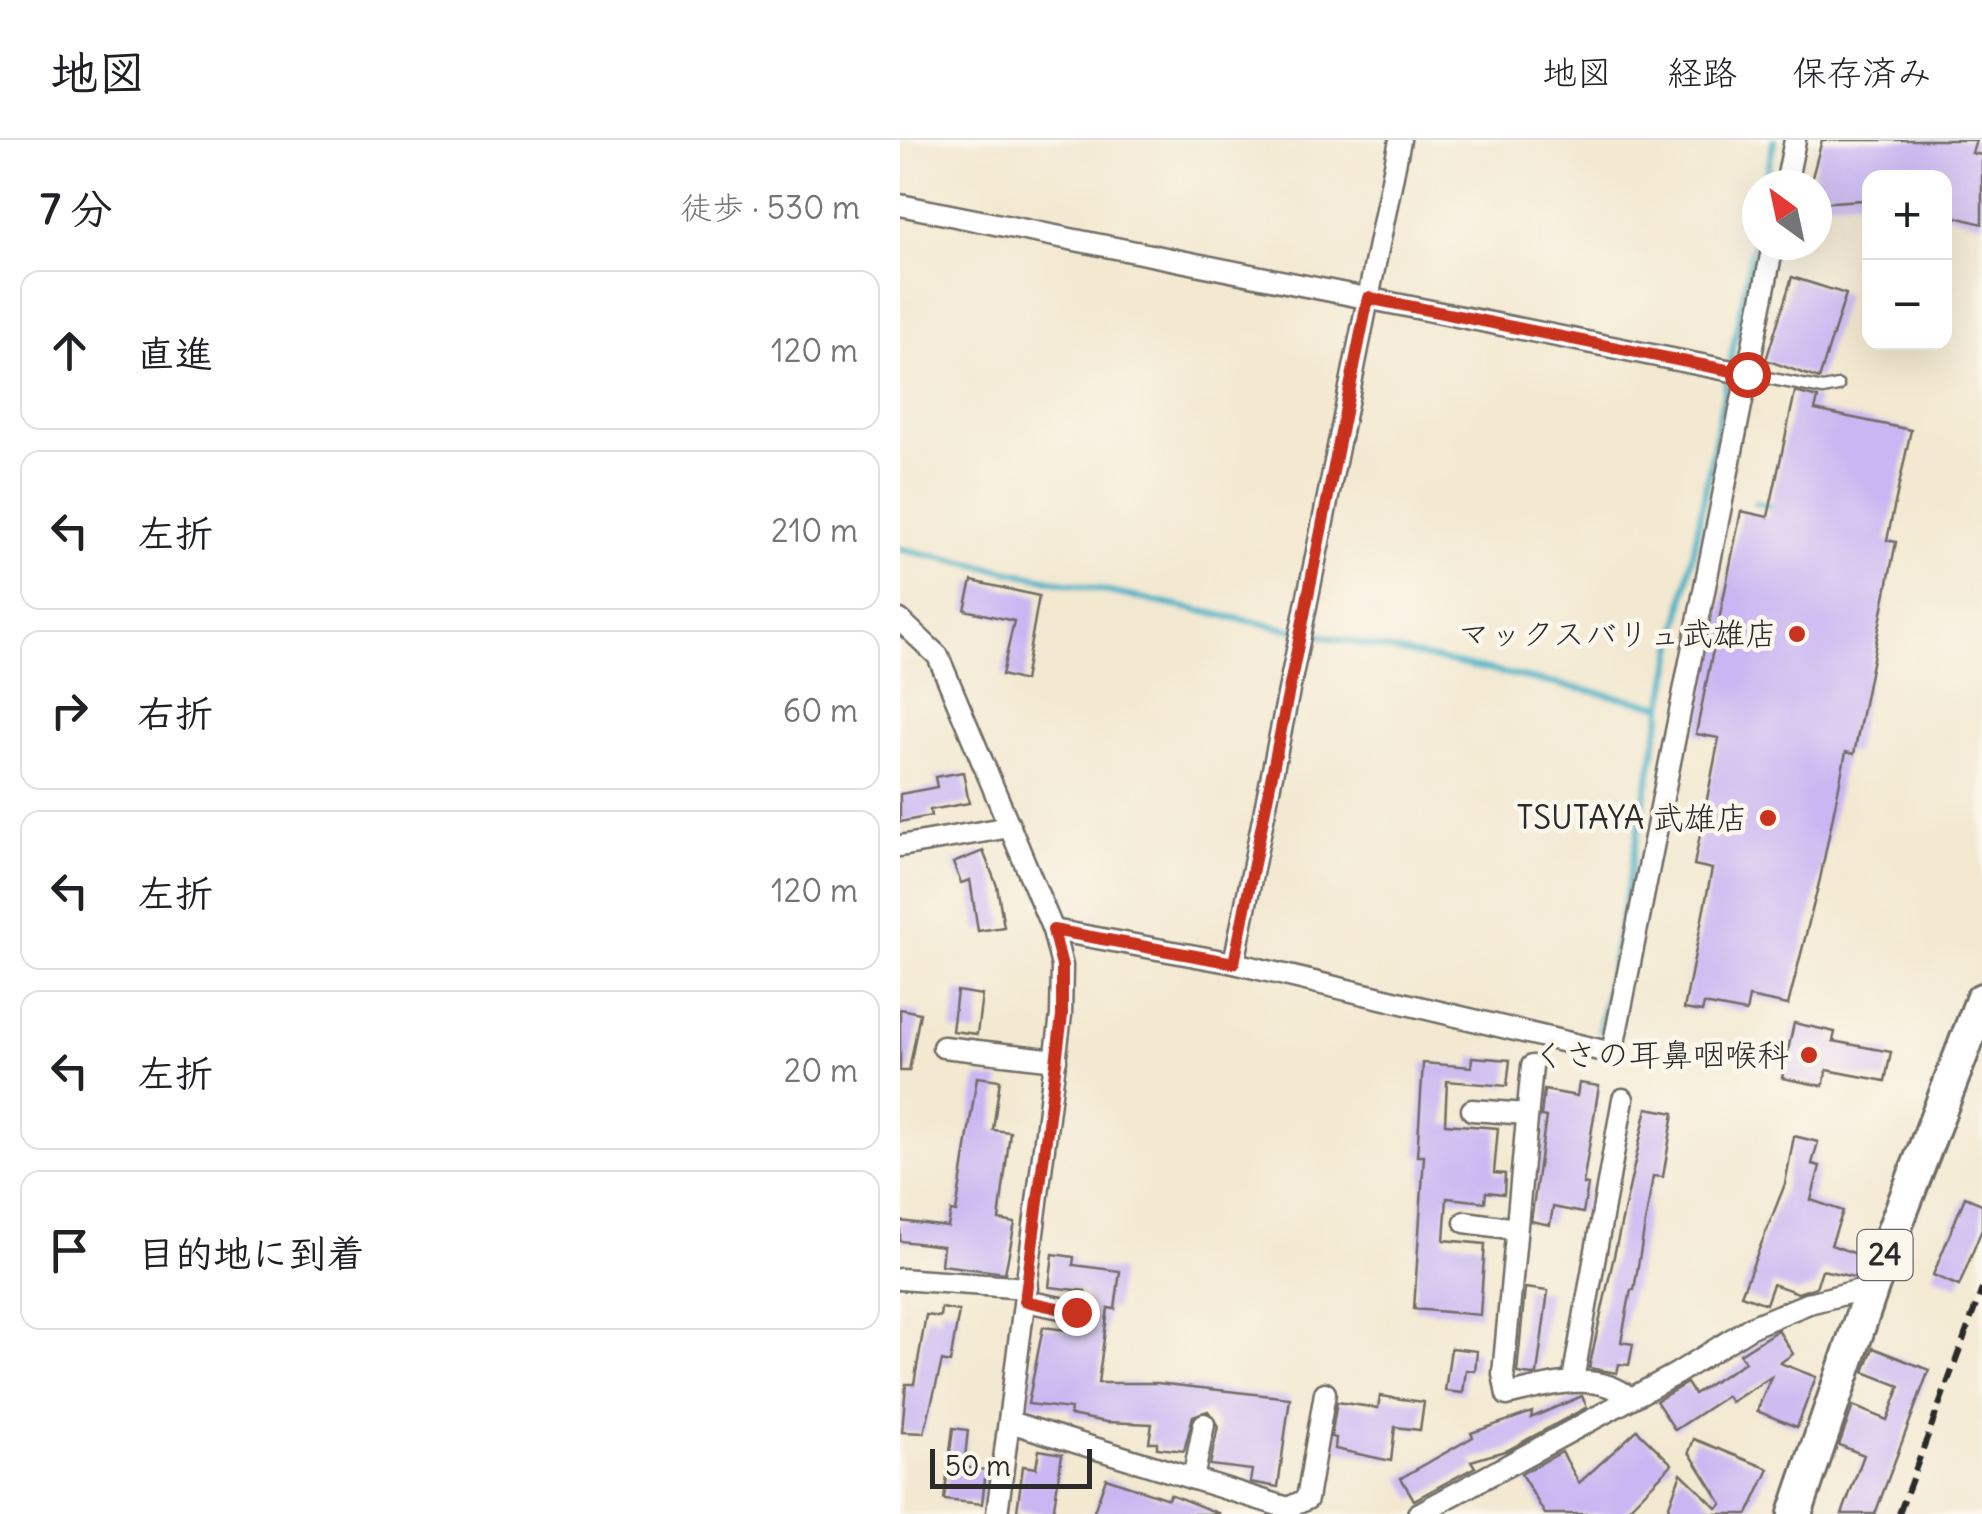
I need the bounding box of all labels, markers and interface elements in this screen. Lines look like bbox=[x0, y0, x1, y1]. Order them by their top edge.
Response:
text: 地図 bbox=[50, 43, 146, 103]
text: 地図 bbox=[1542, 50, 1612, 94]
text: 経路 bbox=[1667, 50, 1737, 94]
text: 保存済み bbox=[1792, 50, 1932, 94]
north arrow bbox=[1742, 170, 1832, 260]
map controls bbox=[1862, 170, 1952, 350]
button: + bbox=[1862, 170, 1952, 260]
text: 7 分 bbox=[40, 183, 113, 235]
text: 徒歩 · 530 m bbox=[680, 187, 860, 228]
button: − bbox=[1862, 260, 1952, 350]
icon: ahead bbox=[42, 323, 97, 378]
text: 直進 bbox=[137, 330, 213, 377]
text: 120 m bbox=[771, 330, 858, 371]
route start bbox=[1725, 352, 1771, 398]
icon: left bbox=[42, 503, 97, 558]
text: 左折 bbox=[137, 510, 213, 557]
text: 210 m bbox=[771, 510, 858, 551]
place label: マックスバリュ武雄店 bbox=[1458, 613, 1777, 654]
marker: マックスバリュ武雄店 bbox=[1786, 623, 1808, 645]
icon: right bbox=[42, 683, 97, 738]
text: 右折 bbox=[137, 690, 213, 737]
text: 60 m bbox=[783, 690, 858, 731]
place label: TSUTAYA 武雄店 bbox=[1516, 797, 1748, 838]
marker: TSUTAYA 武雄店 bbox=[1757, 807, 1779, 829]
icon: left bbox=[42, 863, 97, 918]
text: 左折 bbox=[137, 870, 213, 917]
text: 120 m bbox=[771, 870, 858, 911]
place label: くさの耳鼻咽喉科 bbox=[1533, 1034, 1789, 1075]
icon: left bbox=[42, 1043, 97, 1098]
marker: くさの耳鼻咽喉科 bbox=[1798, 1044, 1820, 1066]
text: 左折 bbox=[137, 1050, 213, 1097]
text: 20 m bbox=[784, 1050, 858, 1091]
icon: arrive bbox=[42, 1223, 97, 1278]
text: 目的地に到着 bbox=[137, 1230, 365, 1277]
road number: 24 bbox=[1858, 1230, 1912, 1280]
route end bbox=[1054, 1290, 1100, 1336]
scale bar bbox=[930, 1444, 1092, 1488]
text: 50 m bbox=[945, 1448, 1011, 1484]

